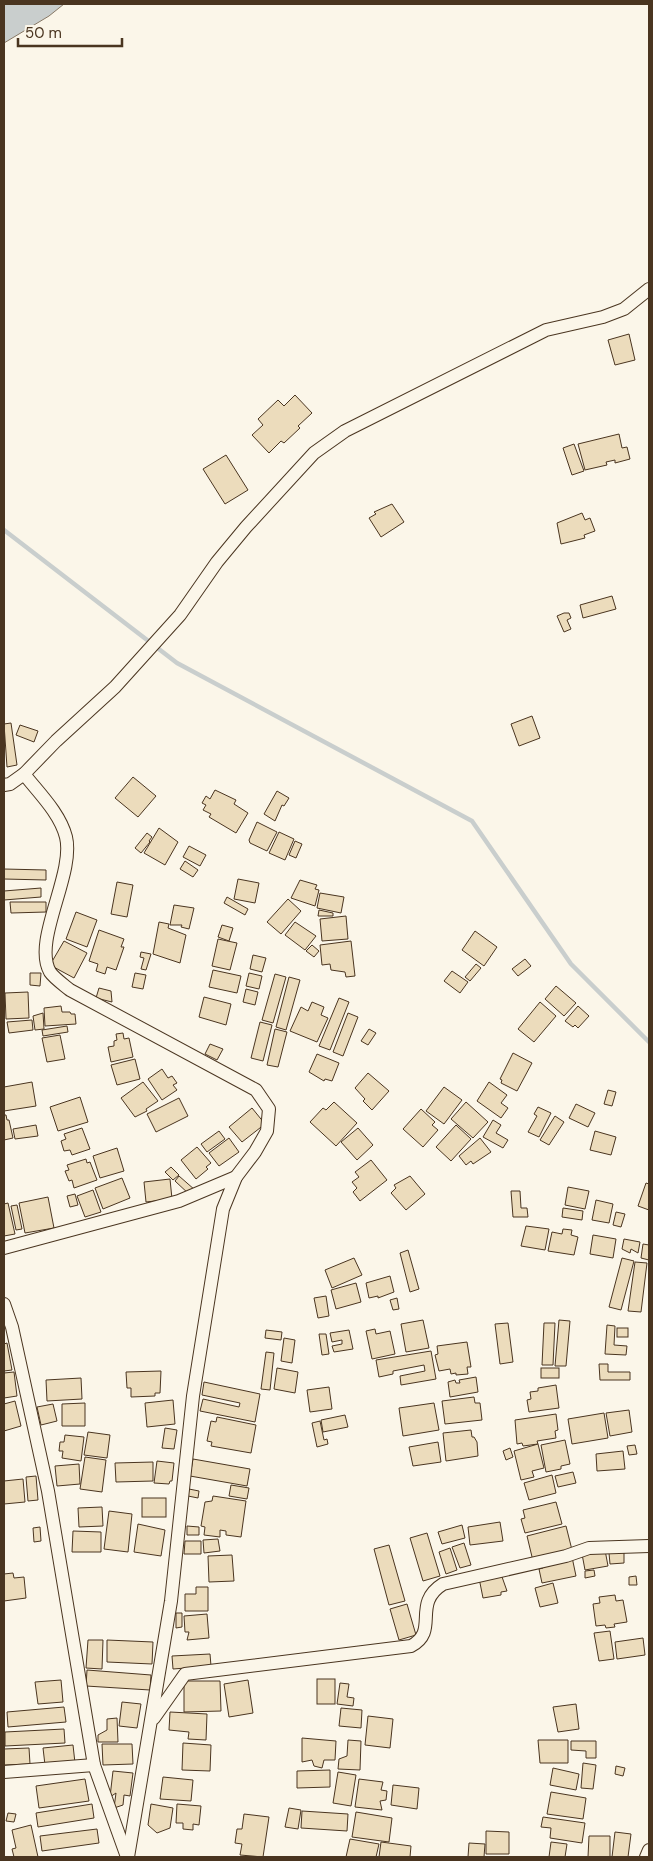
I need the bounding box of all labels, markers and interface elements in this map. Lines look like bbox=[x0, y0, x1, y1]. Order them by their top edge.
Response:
scale bar bbox=[18, 15, 121, 47]
text: 50 m bbox=[25, 23, 62, 43]

